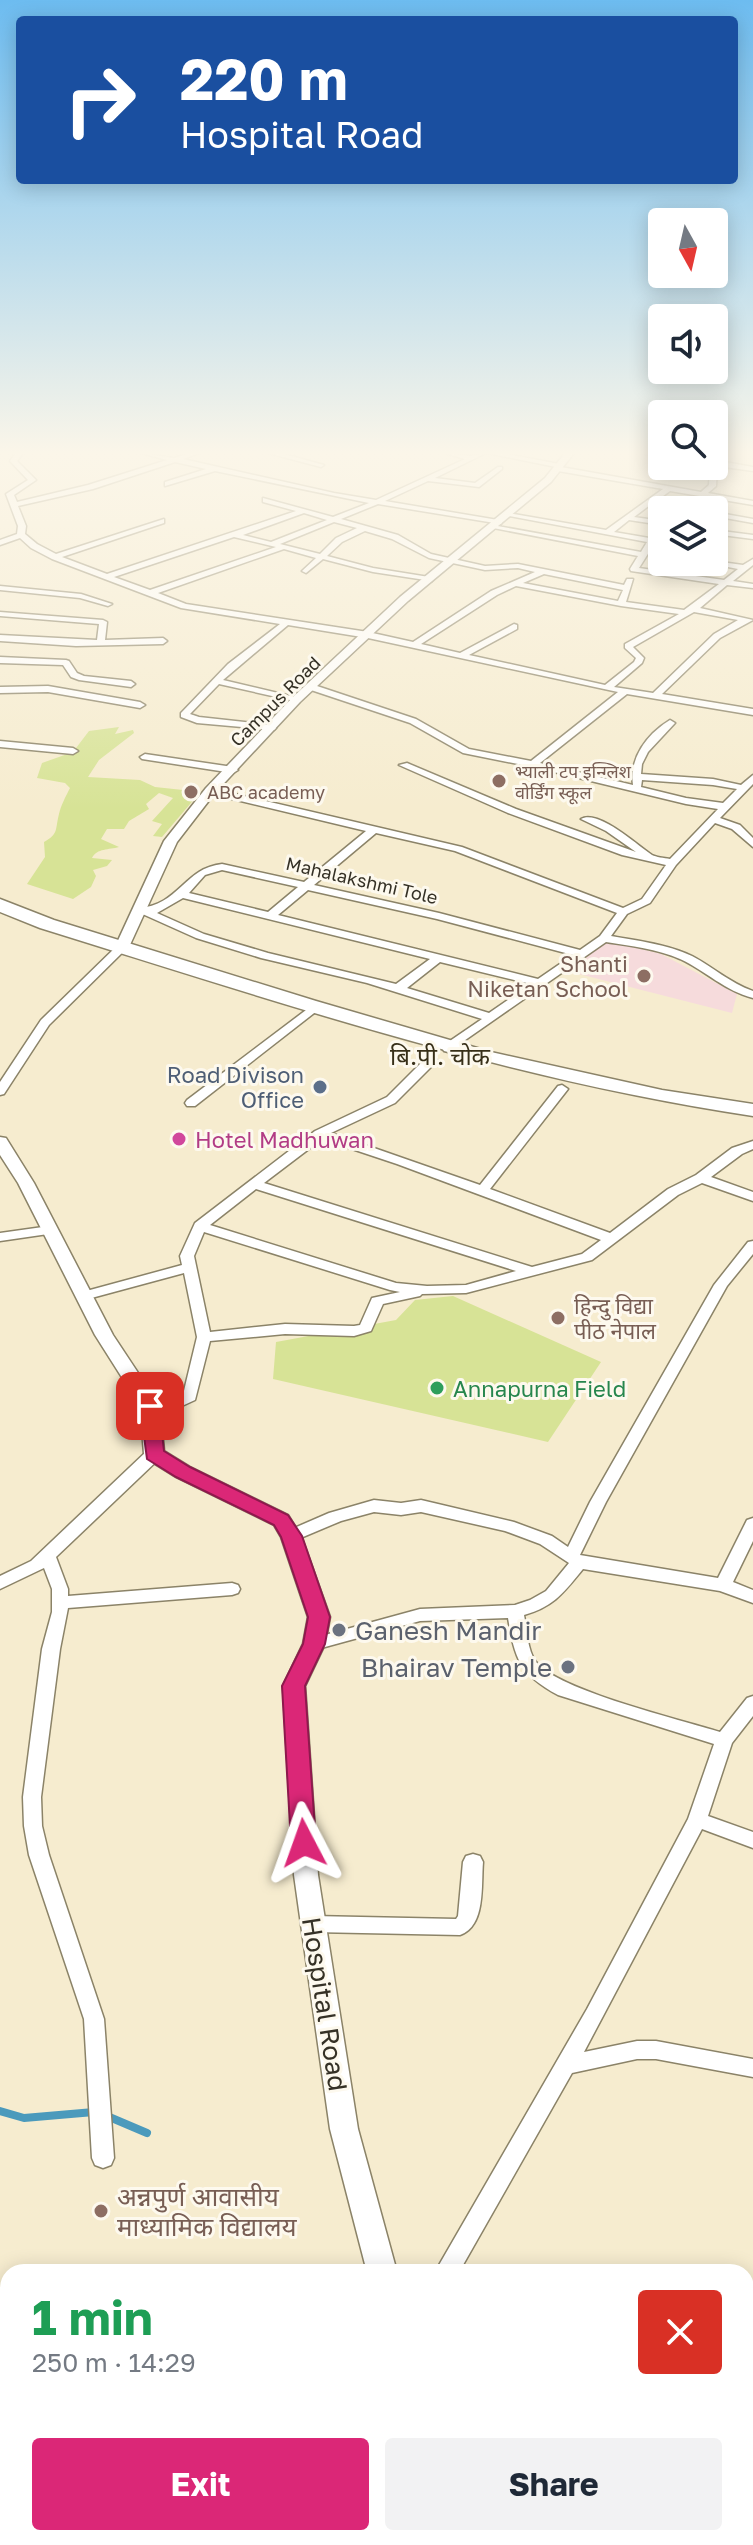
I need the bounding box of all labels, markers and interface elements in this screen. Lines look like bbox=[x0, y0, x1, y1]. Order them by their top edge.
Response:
text: 220 m bbox=[180, 45, 348, 112]
icon: right bbox=[48, 48, 152, 152]
text: Hospital Road bbox=[180, 113, 423, 156]
north arrow bbox=[648, 208, 728, 288]
map controls bbox=[648, 208, 728, 576]
button: sound bbox=[648, 304, 728, 384]
button: search bbox=[648, 400, 728, 480]
button: layers bbox=[648, 496, 728, 576]
street label: Campus Road bbox=[225, 651, 325, 751]
place label: भ्याली टप इन्ग्लिश वोर्डिंग स्कूल bbox=[515, 760, 632, 805]
marker: भ्याली टप इन्ग्लिश वोर्डिंग स्कूल bbox=[490, 772, 508, 790]
place label: ABC academy bbox=[207, 781, 325, 803]
marker: ABC academy bbox=[182, 783, 200, 801]
street label: Mahalakshmi Tole bbox=[284, 852, 440, 908]
place label: Shanti Niketan School bbox=[467, 950, 628, 1002]
marker: Shanti Niketan School bbox=[635, 967, 653, 985]
district label: बि.पी. चोक bbox=[390, 1041, 491, 1070]
place label: Road Divison Office bbox=[167, 1061, 304, 1113]
marker: Road Divison Office bbox=[311, 1078, 329, 1096]
place label: Hotel Madhuwan bbox=[195, 1126, 374, 1153]
marker: Hotel Madhuwan bbox=[170, 1130, 188, 1148]
place label: हिन्दु विद्या पीठ नेपाल bbox=[574, 1292, 657, 1344]
marker: हिन्दु विद्या पीठ नेपाल bbox=[549, 1309, 567, 1327]
pin bbox=[116, 1372, 184, 1440]
place label: Annapurna Field bbox=[453, 1375, 626, 1402]
marker: Annapurna Field bbox=[428, 1379, 446, 1397]
icon: arrive bbox=[128, 1384, 172, 1428]
place label: Ganesh Mandir bbox=[355, 1615, 542, 1646]
marker: Ganesh Mandir bbox=[330, 1621, 348, 1639]
place label: Bhairav Temple bbox=[361, 1652, 552, 1683]
marker: Bhairav Temple bbox=[559, 1658, 577, 1676]
position arrow bbox=[262, 1801, 346, 1885]
street label: Hospital Road bbox=[296, 1915, 354, 2093]
place label: अन्नपुर्ण आवासीय माध्यामिक विद्यालय bbox=[117, 2181, 298, 2242]
marker: अन्नपुर्ण आवासीय माध्यामिक विद्यालय bbox=[92, 2202, 110, 2220]
text: 1 min bbox=[32, 2288, 153, 2346]
button: close bbox=[638, 2290, 722, 2374]
text: 250 m · 14:29 bbox=[32, 2347, 196, 2378]
button: Exit bbox=[32, 2438, 369, 2530]
button: Share bbox=[385, 2438, 722, 2530]

